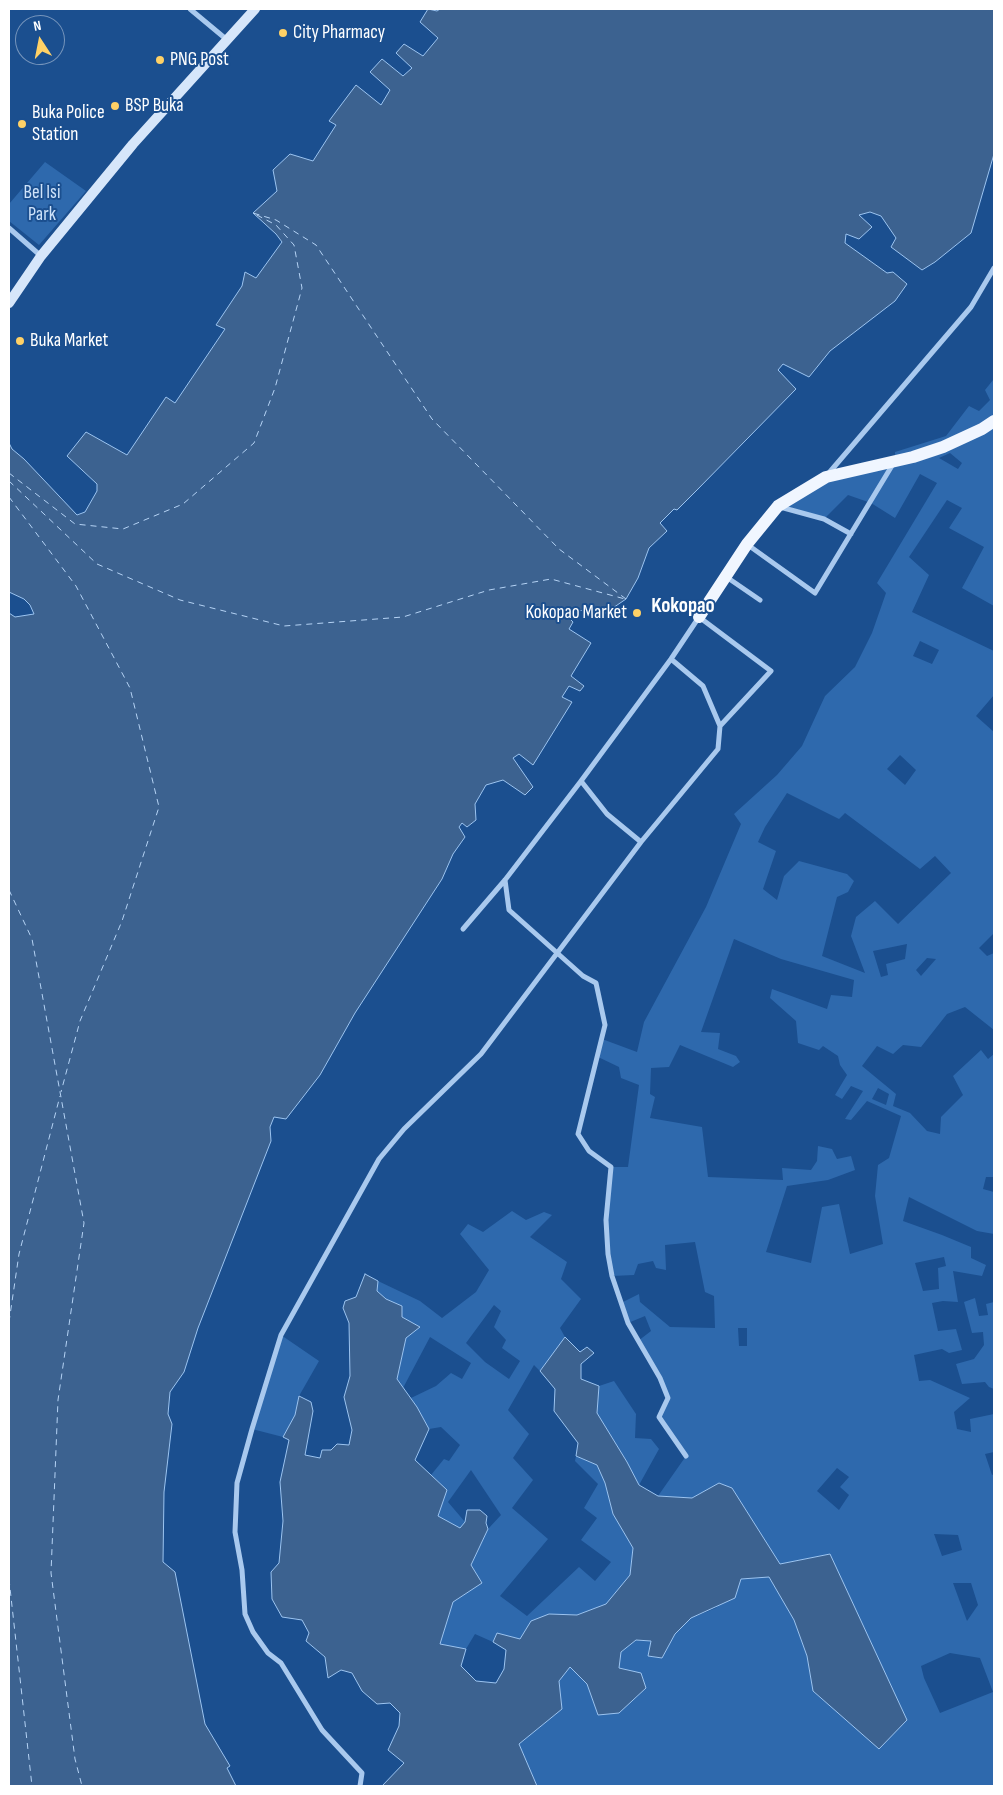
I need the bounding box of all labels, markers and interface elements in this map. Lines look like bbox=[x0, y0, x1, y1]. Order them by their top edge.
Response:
north arrow bbox=[15, 15, 65, 65]
text: N bbox=[32, 17, 43, 35]
place label: City Pharmacy bbox=[293, 22, 385, 44]
marker: City Pharmacy bbox=[277, 27, 289, 39]
place label: PNG Post bbox=[170, 49, 229, 71]
marker: PNG Post bbox=[154, 54, 166, 66]
place label: BSP Buka bbox=[125, 95, 184, 117]
marker: BSP Buka bbox=[109, 100, 121, 112]
place label: Buka Police Station bbox=[32, 102, 105, 146]
marker: Buka Police Station bbox=[16, 118, 28, 130]
park label: Bel Isi Park bbox=[24, 182, 60, 226]
place label: Buka Market bbox=[30, 330, 108, 352]
marker: Buka Market bbox=[14, 335, 26, 347]
district label: Kokopao bbox=[651, 594, 715, 620]
place label: Kokopao Market bbox=[526, 602, 627, 624]
marker: Kokopao Market bbox=[631, 607, 643, 619]

